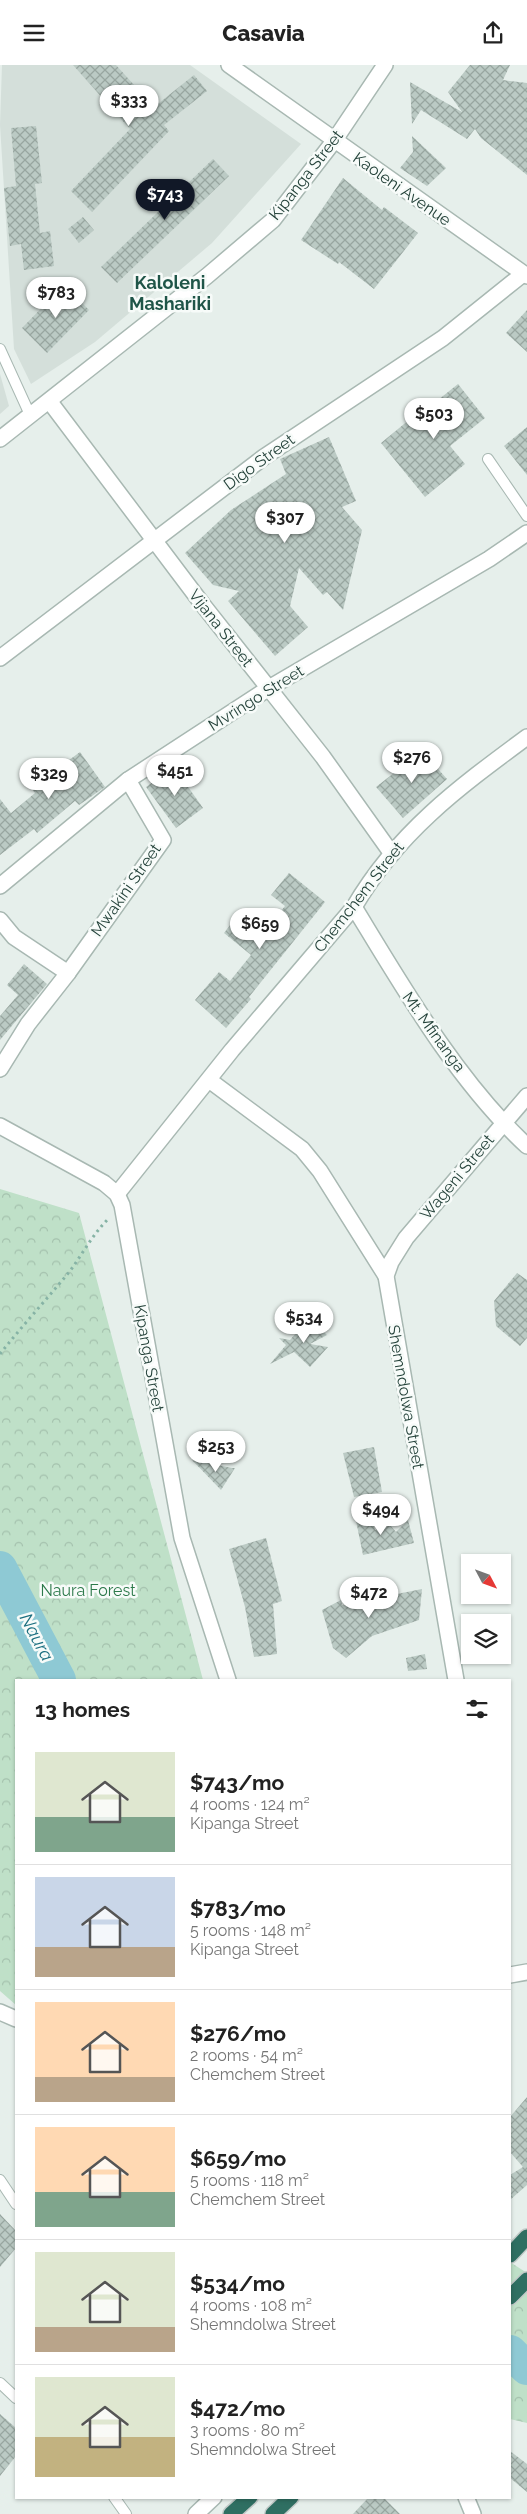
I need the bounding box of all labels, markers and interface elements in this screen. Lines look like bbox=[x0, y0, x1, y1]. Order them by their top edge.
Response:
icon: menu bbox=[20, 19, 48, 47]
icon: share bbox=[479, 19, 507, 47]
text: Casavia bbox=[222, 20, 305, 46]
pin: $333 bbox=[99, 85, 159, 127]
text: $333 bbox=[111, 91, 147, 110]
street label: Kipanga Street bbox=[265, 126, 347, 224]
street label: Kaoleni Avenue bbox=[350, 148, 454, 230]
pin: $743 bbox=[135, 179, 195, 221]
text: $743 bbox=[147, 185, 183, 204]
district label: Kaloleni Mashariki bbox=[129, 272, 211, 314]
pin: $783 bbox=[26, 277, 86, 319]
text: $783 bbox=[37, 283, 75, 302]
pin: $503 bbox=[404, 397, 464, 440]
text: $503 bbox=[415, 404, 453, 423]
street label: Digo Street bbox=[220, 430, 299, 494]
pin: $307 bbox=[255, 501, 315, 544]
text: $307 bbox=[266, 508, 304, 527]
street label: Vijana Street bbox=[185, 585, 258, 671]
street label: Mvringo Street bbox=[205, 661, 308, 735]
pin: $276 bbox=[382, 741, 442, 784]
text: $276 bbox=[393, 748, 431, 767]
pin: $451 bbox=[145, 755, 205, 797]
pin: $329 bbox=[19, 757, 79, 800]
text: $451 bbox=[157, 761, 193, 780]
text: $329 bbox=[30, 764, 68, 783]
street label: Chemchem Street bbox=[310, 837, 408, 956]
street label: Mwakini Street bbox=[87, 839, 165, 940]
pin: $659 bbox=[230, 907, 290, 950]
text: $659 bbox=[241, 914, 279, 933]
street label: Mt. Mfinanga bbox=[399, 988, 469, 1076]
street label: Wageni Street bbox=[416, 1130, 498, 1223]
pin: $534 bbox=[274, 1301, 334, 1344]
street label: Kipanga Street bbox=[130, 1303, 168, 1414]
text: $534 bbox=[285, 1308, 323, 1327]
street label: Shemndolwa Street bbox=[384, 1323, 428, 1471]
pin: $253 bbox=[186, 1431, 246, 1473]
text: $253 bbox=[198, 1437, 234, 1456]
pin: $494 bbox=[351, 1493, 411, 1536]
text: $494 bbox=[362, 1500, 400, 1519]
north arrow bbox=[461, 1554, 511, 1604]
map controls bbox=[461, 1554, 511, 1664]
pin: $472 bbox=[339, 1577, 399, 1619]
park label: Naura Forest bbox=[40, 1581, 136, 1600]
text: $472 bbox=[350, 1583, 388, 1602]
water label: Naura bbox=[16, 1610, 58, 1665]
button: layers bbox=[461, 1614, 511, 1664]
icon: filters bbox=[463, 1695, 491, 1723]
text: 13 homes bbox=[35, 1697, 130, 1722]
text: $743/mo bbox=[190, 1770, 284, 1795]
icon: home bbox=[75, 1772, 135, 1832]
text: 4 rooms · 124 m² bbox=[190, 1795, 310, 1814]
text: Kipanga Street bbox=[190, 1814, 299, 1833]
text: $783/mo bbox=[190, 1896, 286, 1921]
icon: home bbox=[75, 1897, 135, 1957]
text: 5 rooms · 148 m² bbox=[190, 1921, 311, 1940]
text: Kipanga Street bbox=[190, 1940, 299, 1959]
text: $276/mo bbox=[190, 2021, 286, 2046]
icon: home bbox=[75, 2022, 135, 2082]
text: 2 rooms · 54 m² bbox=[190, 2046, 303, 2065]
text: Chemchem Street bbox=[190, 2065, 325, 2084]
text: $659/mo bbox=[190, 2146, 286, 2171]
icon: home bbox=[75, 2147, 135, 2207]
text: 5 rooms · 118 m² bbox=[190, 2171, 309, 2190]
text: Chemchem Street bbox=[190, 2190, 325, 2209]
text: $534/mo bbox=[190, 2271, 285, 2296]
icon: home bbox=[75, 2272, 135, 2332]
text: 4 rooms · 108 m² bbox=[190, 2296, 312, 2315]
text: Shemndolwa Street bbox=[190, 2315, 336, 2334]
text: $472/mo bbox=[190, 2396, 285, 2421]
icon: home bbox=[75, 2397, 135, 2457]
text: 3 rooms · 80 m² bbox=[190, 2421, 305, 2440]
text: Shemndolwa Street bbox=[190, 2440, 336, 2459]

